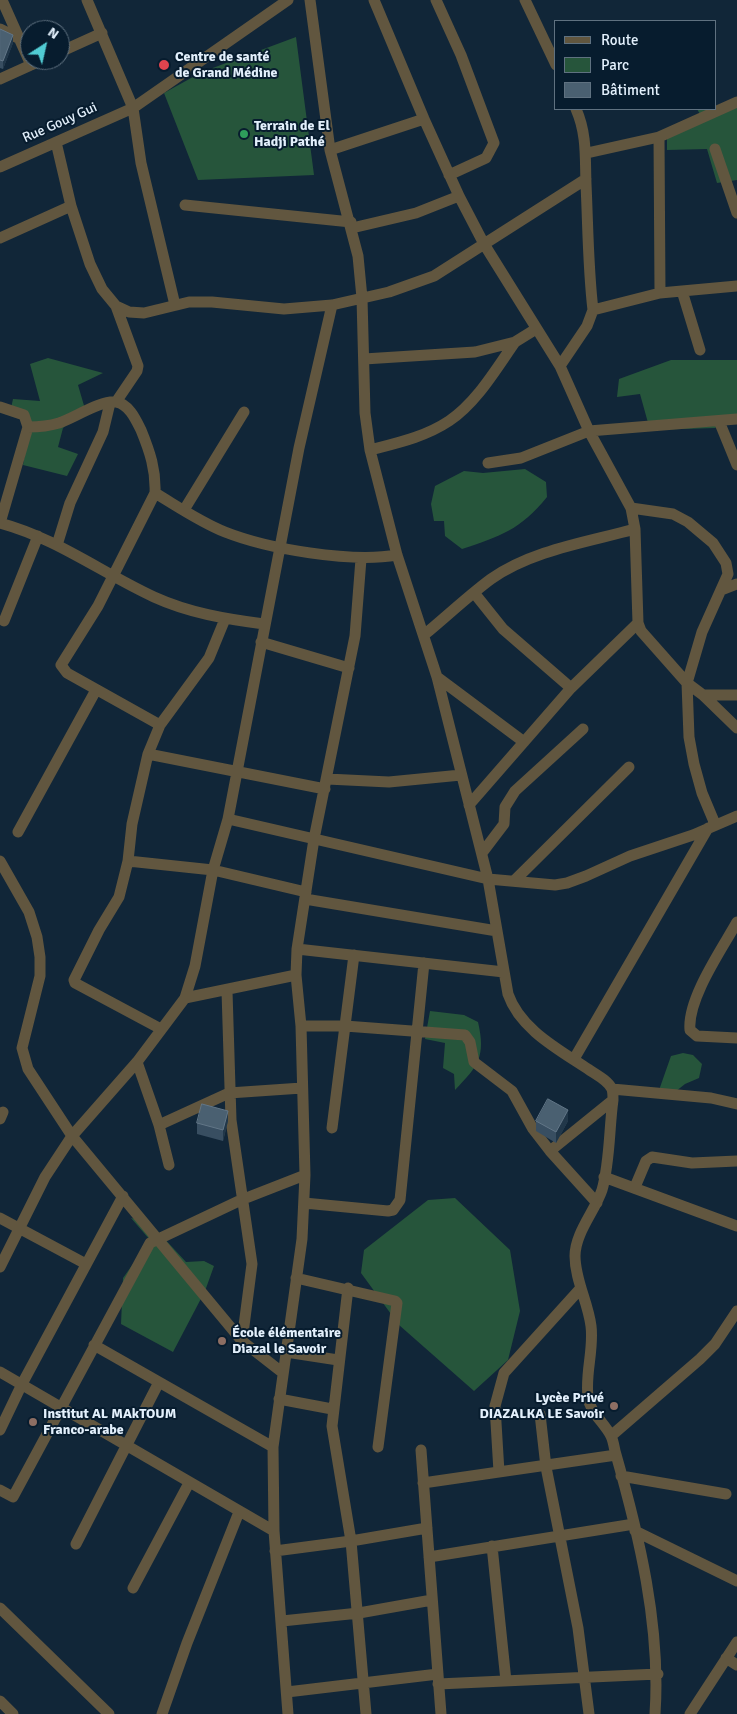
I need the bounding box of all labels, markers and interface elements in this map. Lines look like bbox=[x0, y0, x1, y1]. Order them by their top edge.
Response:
north arrow bbox=[20, 20, 70, 70]
legend bbox=[554, 20, 717, 110]
text: N bbox=[44, 23, 62, 43]
text: Route bbox=[601, 31, 638, 49]
place label: Centre de santé de Grand Médine bbox=[175, 49, 278, 82]
text: Parc bbox=[601, 56, 629, 74]
marker: Centre de santé de Grand Médine bbox=[157, 58, 171, 72]
text: Bâtiment bbox=[601, 81, 660, 99]
street label: Rue Gouy Gui bbox=[20, 99, 100, 147]
place label: Terrain de El Hadji Pathé bbox=[254, 118, 330, 150]
marker: Terrain de El Hadji Pathé bbox=[238, 128, 250, 140]
place label: École élémentaire Diazal le Savoir bbox=[232, 1325, 341, 1358]
marker: École élémentaire Diazal le Savoir bbox=[216, 1335, 228, 1347]
place label: Lycèe Privé DIAZALKA LE Savoir bbox=[479, 1390, 604, 1422]
marker: Lycèe Privé DIAZALKA LE Savoir bbox=[608, 1400, 620, 1412]
place label: Institut AL MAkTOUM Franco-arabe bbox=[43, 1406, 176, 1438]
marker: Institut AL MAkTOUM Franco-arabe bbox=[27, 1416, 39, 1428]

